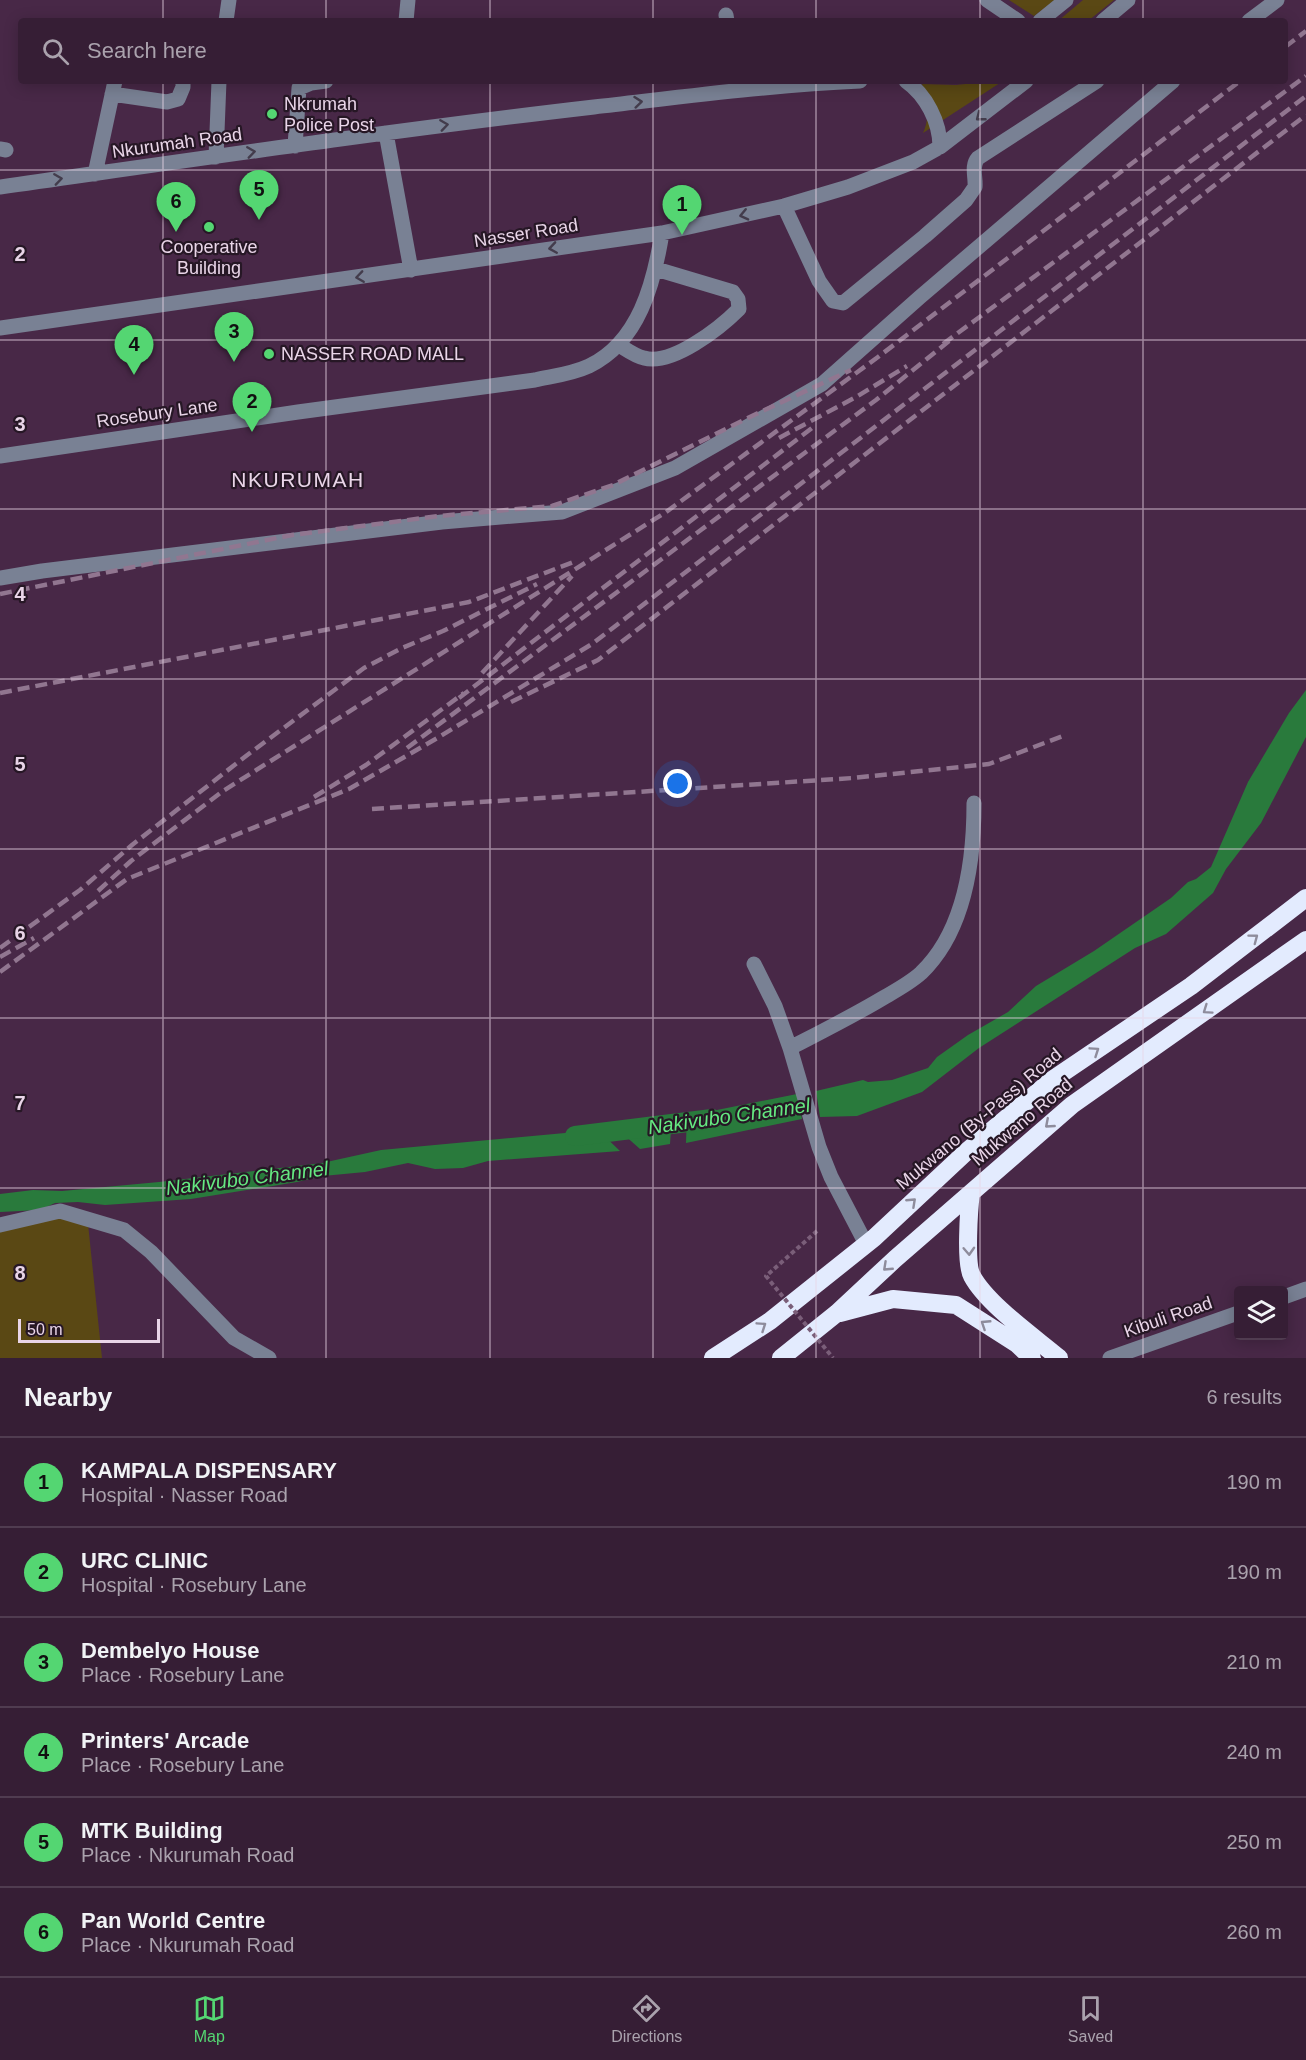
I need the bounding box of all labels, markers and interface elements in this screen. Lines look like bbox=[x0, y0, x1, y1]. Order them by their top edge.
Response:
search box bbox=[18, 18, 1288, 84]
icon: search bbox=[39, 35, 72, 68]
text: Search here bbox=[87, 38, 207, 63]
place label: Nkrumah Police Post bbox=[284, 94, 374, 135]
one-way arrow bbox=[633, 96, 642, 109]
marker: Nkrumah Police Post bbox=[265, 107, 279, 121]
one-way arrow bbox=[975, 109, 986, 120]
one-way arrow bbox=[440, 119, 449, 131]
street label: Nkurumah Road bbox=[111, 124, 243, 162]
one-way arrow bbox=[246, 146, 256, 159]
pin: 5 bbox=[240, 170, 278, 220]
one-way arrow bbox=[53, 173, 63, 185]
pin: 6 bbox=[156, 182, 195, 232]
pin: 1 bbox=[662, 186, 702, 235]
one-way arrow bbox=[740, 207, 750, 220]
street label: Nasser Road bbox=[473, 215, 579, 251]
marker: Cooperative Building bbox=[202, 220, 216, 234]
place label: Cooperative Building bbox=[160, 237, 258, 278]
one-way arrow bbox=[548, 242, 557, 254]
text: 2 bbox=[14, 243, 26, 265]
one-way arrow bbox=[355, 271, 364, 283]
pin: 3 bbox=[214, 312, 254, 362]
pin: 4 bbox=[114, 326, 154, 375]
place label: NASSER ROAD MALL bbox=[281, 344, 464, 364]
marker: NASSER ROAD MALL bbox=[262, 347, 276, 361]
pin: 2 bbox=[232, 382, 272, 432]
street label: Rosebury Lane bbox=[95, 395, 219, 431]
text: 3 bbox=[14, 413, 26, 435]
district label: NKURUMAH bbox=[231, 468, 365, 491]
text: 4 bbox=[14, 583, 26, 605]
text: 5 bbox=[14, 753, 26, 775]
your location bbox=[663, 769, 692, 798]
text: 6 bbox=[14, 922, 26, 944]
one-way arrow bbox=[1247, 935, 1258, 946]
one-way arrow bbox=[1203, 1003, 1214, 1014]
street label: Mukwano (By-Pass) Road bbox=[892, 1044, 1066, 1194]
one-way arrow bbox=[1088, 1047, 1099, 1058]
street label: Mukwano Road bbox=[968, 1074, 1076, 1170]
text: 7 bbox=[14, 1092, 26, 1114]
water label: Nakivubo Channel bbox=[647, 1094, 812, 1138]
one-way arrow bbox=[1045, 1117, 1056, 1128]
water label: Nakivubo Channel bbox=[165, 1157, 330, 1199]
one-way arrow bbox=[906, 1198, 916, 1209]
one-way arrow bbox=[963, 1246, 976, 1255]
one-way arrow bbox=[883, 1260, 894, 1271]
text: 8 bbox=[14, 1262, 26, 1284]
map controls bbox=[1234, 1286, 1288, 1340]
button: layers bbox=[1234, 1286, 1288, 1340]
street label: Kibuli Road bbox=[1121, 1293, 1215, 1341]
scale bar bbox=[18, 1316, 160, 1344]
one-way arrow bbox=[981, 1320, 992, 1331]
text: 50 m bbox=[27, 1321, 63, 1338]
one-way arrow bbox=[756, 1322, 767, 1333]
text: Nearby bbox=[24, 1382, 112, 1412]
text: 6 results bbox=[1206, 1386, 1282, 1408]
text: KAMPALA DISPENSARY bbox=[81, 1458, 337, 1483]
text: 1 bbox=[38, 1471, 49, 1493]
text: 190 m bbox=[1226, 1471, 1282, 1493]
text: Hospital · Nasser Road bbox=[81, 1484, 288, 1506]
text: URC CLINIC bbox=[81, 1548, 208, 1573]
text: 2 bbox=[38, 1561, 49, 1583]
text: 190 m bbox=[1226, 1561, 1282, 1583]
text: Hospital · Rosebury Lane bbox=[81, 1574, 307, 1596]
text: Dembelyo House bbox=[81, 1638, 260, 1663]
text: 3 bbox=[38, 1651, 49, 1673]
text: 210 m bbox=[1226, 1651, 1282, 1673]
text: Place · Rosebury Lane bbox=[81, 1664, 284, 1686]
text: Printers' Arcade bbox=[81, 1728, 249, 1753]
text: 4 bbox=[38, 1741, 49, 1763]
text: 240 m bbox=[1226, 1741, 1282, 1763]
text: Place · Rosebury Lane bbox=[81, 1754, 284, 1776]
text: MTK Building bbox=[81, 1818, 223, 1843]
text: 5 bbox=[38, 1831, 49, 1853]
text: 250 m bbox=[1226, 1831, 1282, 1853]
text: Place · Nkurumah Road bbox=[81, 1844, 294, 1866]
text: Pan World Centre bbox=[81, 1908, 265, 1933]
text: 6 bbox=[38, 1921, 49, 1943]
text: 260 m bbox=[1226, 1921, 1282, 1943]
text: Place · Nkurumah Road bbox=[81, 1934, 294, 1956]
tab: Map bbox=[193, 1992, 226, 2046]
tab: Directions bbox=[611, 1992, 682, 2046]
tab: Saved bbox=[1068, 1992, 1113, 2046]

